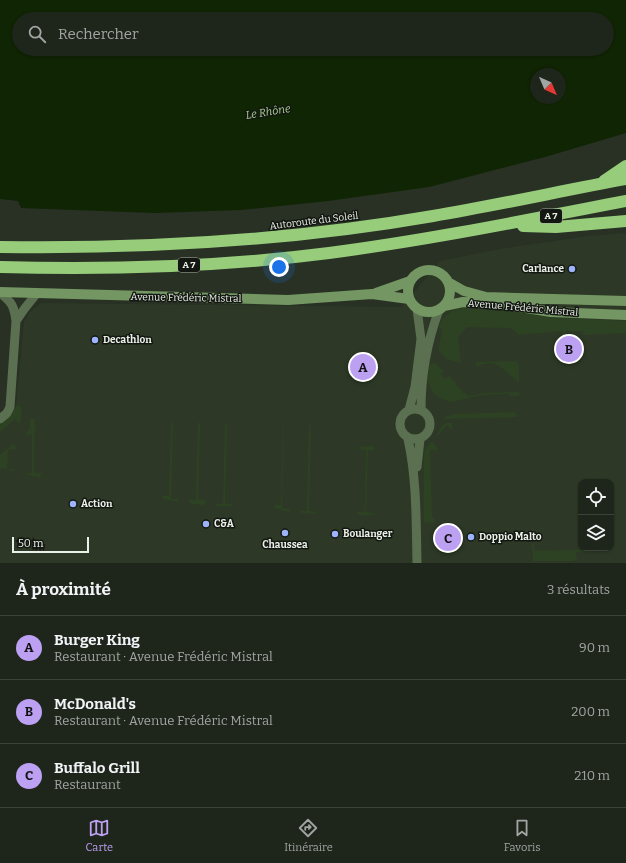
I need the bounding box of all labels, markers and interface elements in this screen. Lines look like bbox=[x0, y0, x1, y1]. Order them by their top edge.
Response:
search box bbox=[12, 12, 614, 56]
icon: search bbox=[26, 23, 48, 45]
text: Rechercher bbox=[58, 25, 139, 43]
north arrow bbox=[530, 68, 566, 104]
water label: Le Rhône bbox=[245, 102, 292, 122]
road number: A 7 bbox=[540, 209, 562, 223]
street label: Autoroute du Soleil bbox=[269, 210, 359, 232]
your location bbox=[269, 257, 289, 277]
road number: A 7 bbox=[178, 258, 200, 272]
place label: Carlance bbox=[522, 263, 564, 275]
marker: Carlance bbox=[567, 264, 577, 274]
street label: Avenue Frédéric Mistral bbox=[130, 291, 242, 305]
street label: Avenue Frédéric Mistral bbox=[467, 297, 579, 319]
place label: Decathlon bbox=[103, 334, 152, 346]
pin: B bbox=[556, 334, 582, 364]
marker: Decathlon bbox=[90, 335, 100, 345]
pin: A bbox=[350, 352, 376, 382]
map controls bbox=[578, 479, 614, 551]
button: locate bbox=[578, 479, 614, 515]
place label: Action bbox=[81, 498, 113, 510]
marker: Action bbox=[68, 499, 78, 509]
button: layers bbox=[578, 515, 614, 551]
place label: C&A bbox=[214, 518, 235, 530]
marker: C&A bbox=[201, 519, 211, 529]
pin: C bbox=[435, 523, 461, 553]
marker: Chaussea bbox=[280, 528, 290, 538]
place label: Boulanger bbox=[343, 528, 393, 540]
marker: Boulanger bbox=[330, 529, 340, 539]
place label: Doppio Malto bbox=[479, 531, 542, 543]
marker: Doppio Malto bbox=[466, 532, 476, 542]
scale bar bbox=[12, 535, 89, 554]
text: 50 m bbox=[18, 537, 44, 550]
place label: Chaussea bbox=[262, 539, 308, 551]
text: À proximité bbox=[16, 579, 111, 600]
text: 3 résultats bbox=[547, 582, 610, 597]
text: Burger King bbox=[54, 631, 140, 649]
text: A bbox=[24, 640, 34, 655]
text: 90 m bbox=[579, 640, 610, 655]
text: Restaurant · Avenue Frédéric Mistral bbox=[54, 649, 273, 664]
text: McDonald's bbox=[54, 695, 136, 713]
text: B bbox=[25, 704, 33, 719]
text: 200 m bbox=[571, 704, 610, 719]
text: Restaurant · Avenue Frédéric Mistral bbox=[54, 713, 273, 728]
text: Buffalo Grill bbox=[54, 759, 140, 777]
text: C bbox=[25, 768, 33, 783]
text: 210 m bbox=[574, 768, 610, 783]
text: Restaurant bbox=[54, 777, 121, 792]
tab: Carte bbox=[86, 817, 113, 854]
tab: Itinéraire bbox=[284, 817, 333, 854]
tab: Favoris bbox=[504, 817, 540, 854]

